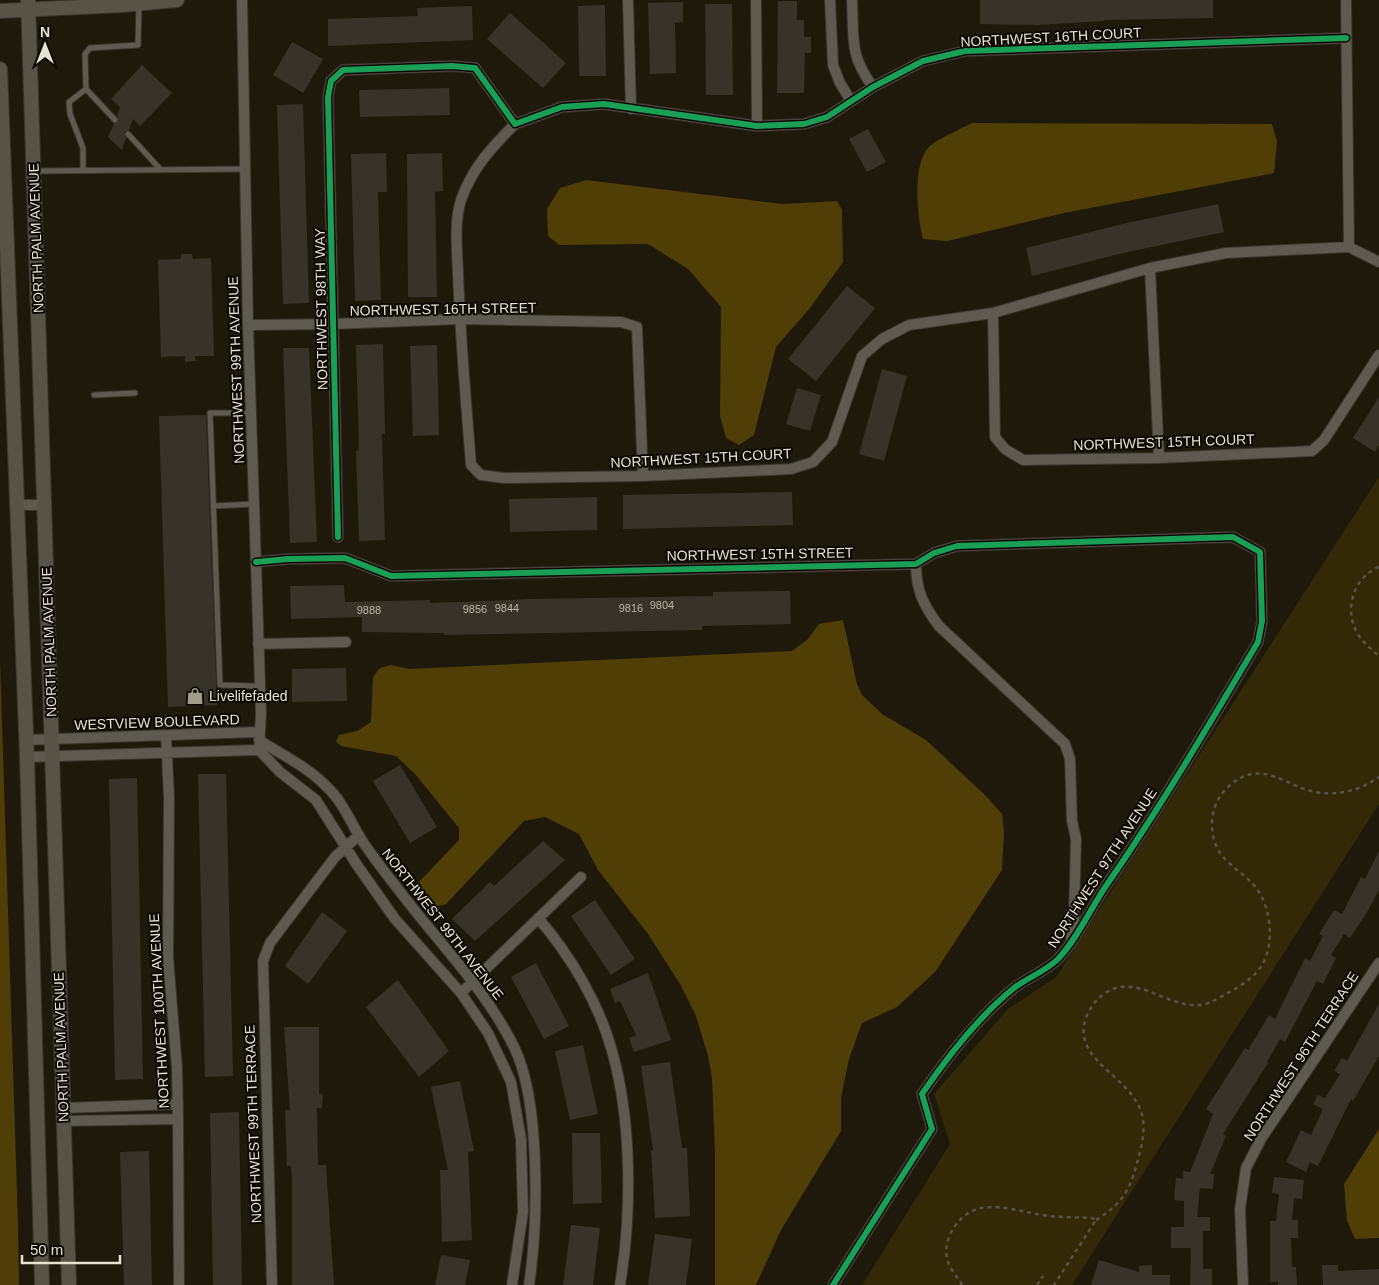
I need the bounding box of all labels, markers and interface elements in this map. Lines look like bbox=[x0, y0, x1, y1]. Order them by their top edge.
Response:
north arrow bbox=[20, 20, 70, 70]
text: N bbox=[40, 24, 50, 40]
street label: NORTHWEST 16TH COURT bbox=[960, 24, 1142, 50]
street label: NORTH PALM AVENUE bbox=[25, 163, 47, 313]
street label: NORTHWEST 98TH WAY bbox=[312, 227, 330, 390]
street label: NORTHWEST 99TH AVENUE bbox=[225, 276, 247, 464]
street label: NORTHWEST 16TH STREET bbox=[349, 299, 537, 319]
street label: NORTHWEST 15TH COURT bbox=[1073, 431, 1255, 453]
street label: NORTHWEST 15TH COURT bbox=[610, 445, 792, 471]
street label: NORTHWEST 15TH STREET bbox=[666, 544, 854, 564]
street label: NORTH PALM AVENUE bbox=[38, 567, 60, 717]
house number: 9804 bbox=[650, 599, 674, 611]
house number: 9844 bbox=[495, 602, 519, 614]
house number: 9816 bbox=[619, 602, 643, 614]
house number: 9856 bbox=[463, 603, 487, 615]
house number: 9888 bbox=[357, 604, 381, 616]
shop icon: Livelifefaded bbox=[185, 686, 205, 706]
place label: Livelifefaded bbox=[209, 688, 288, 704]
street label: WESTVIEW BOULEVARD bbox=[74, 711, 240, 733]
street label: NORTHWEST 97TH AVENUE bbox=[1044, 785, 1160, 951]
street label: NORTHWEST 99TH AVENUE bbox=[379, 845, 507, 1003]
street label: NORTHWEST 100TH AVENUE bbox=[146, 913, 172, 1109]
street label: NORTHWEST 96TH TERRACE bbox=[1240, 968, 1362, 1144]
street label: NORTH PALM AVENUE bbox=[50, 972, 72, 1122]
street label: NORTHWEST 99TH TERRACE bbox=[242, 1025, 264, 1223]
scale bar bbox=[22, 1232, 120, 1264]
text: 50 m bbox=[30, 1241, 63, 1258]

